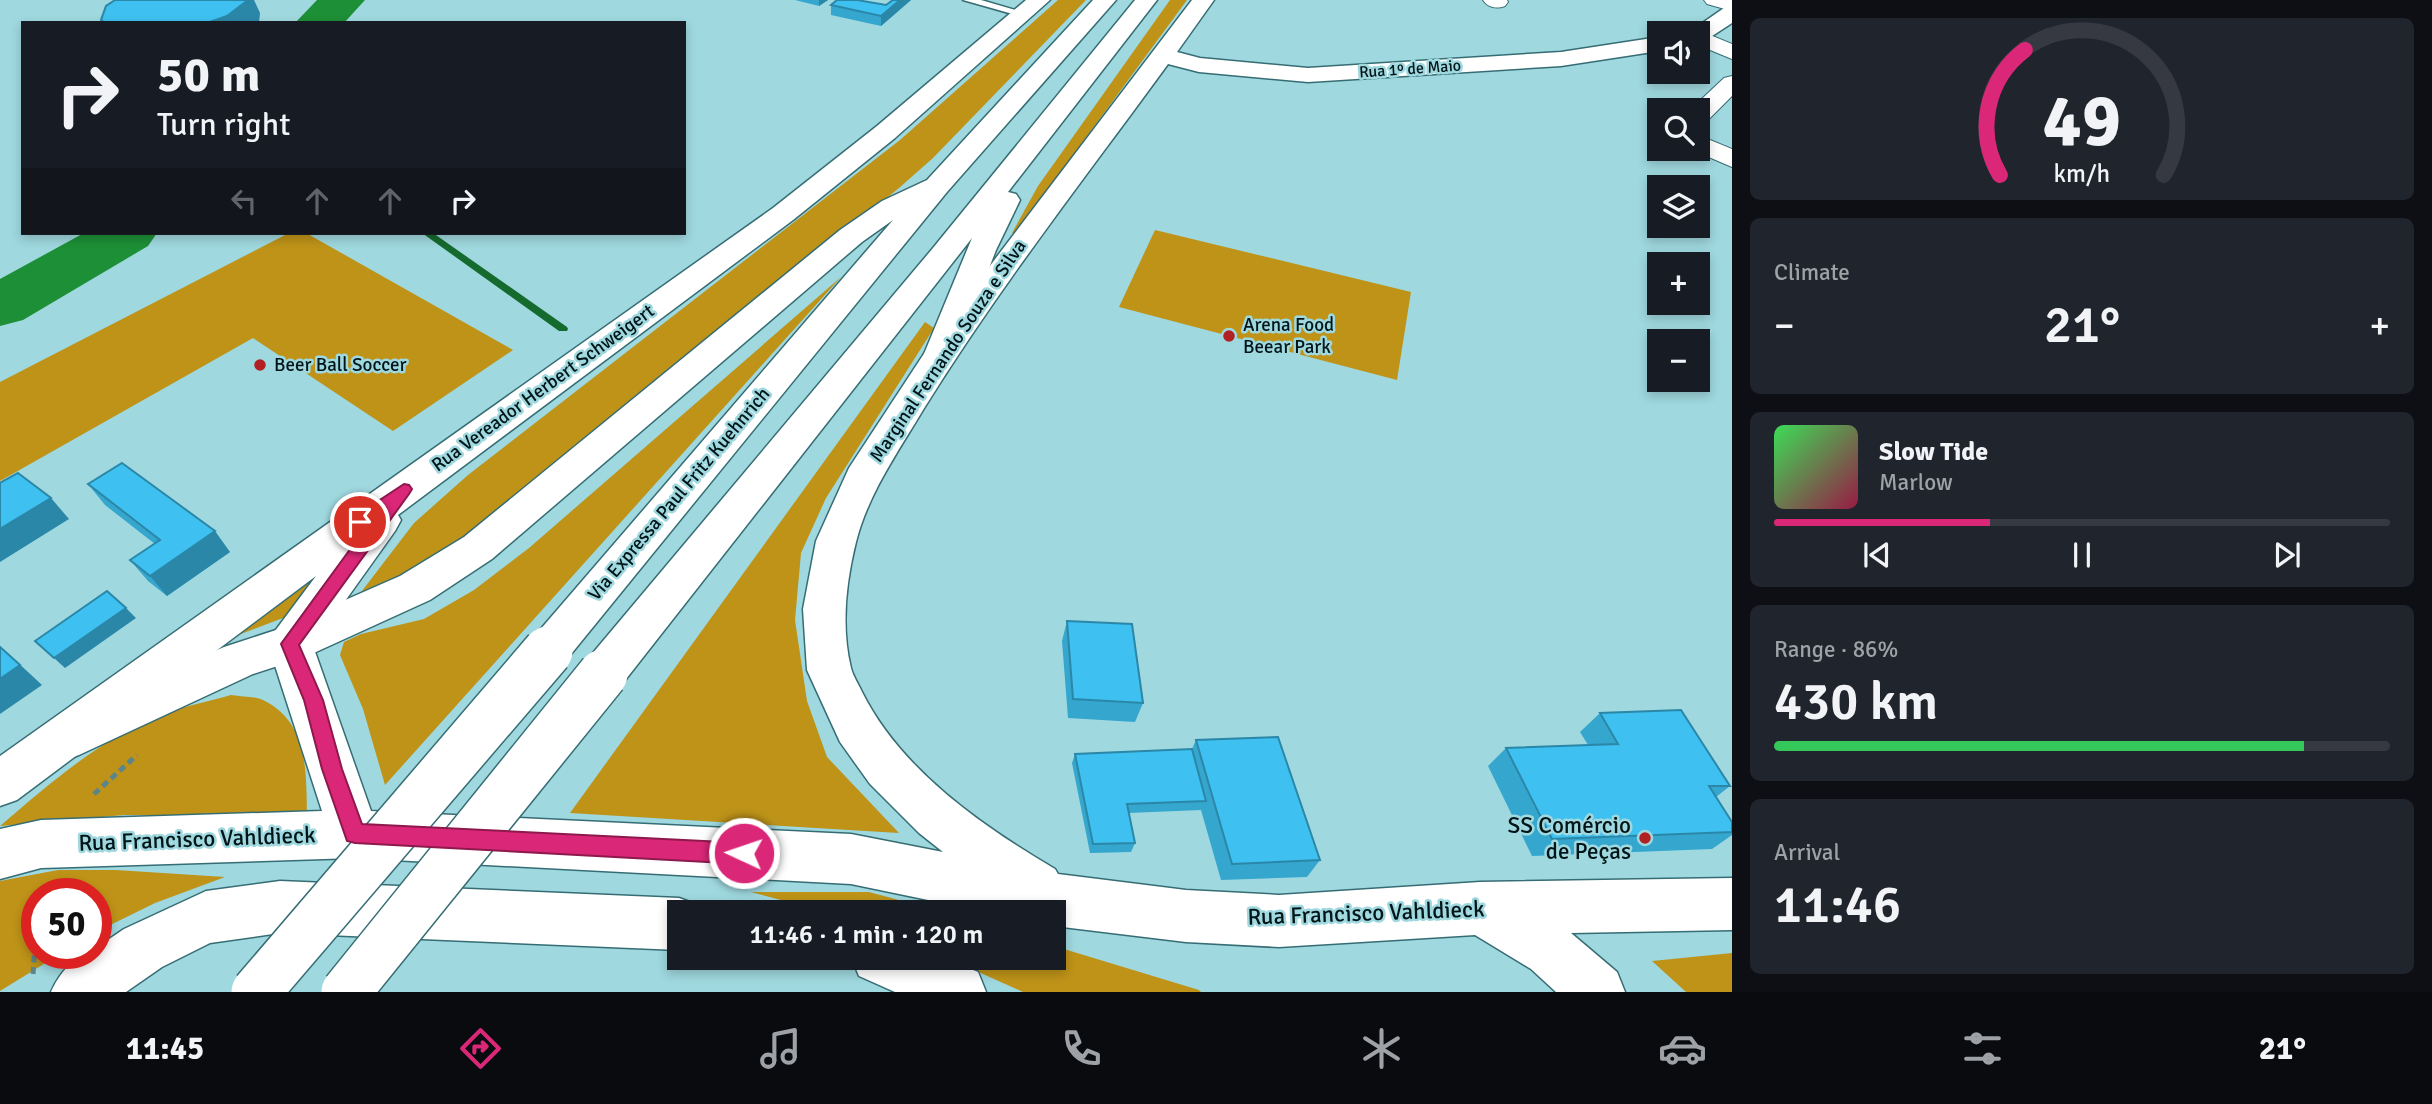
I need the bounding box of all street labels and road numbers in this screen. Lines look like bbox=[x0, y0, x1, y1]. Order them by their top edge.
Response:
street label: Rua 1º de Maio bbox=[1358, 55, 1462, 83]
street label: Marginal Fernando Souza e Silva bbox=[864, 235, 1032, 467]
street label: Rua Vereador Herbert Schweigert bbox=[427, 299, 659, 477]
street label: Via Expressa Paul Fritz Kuehnrich bbox=[583, 383, 775, 605]
street label: Rua Francisco Vahldieck bbox=[78, 820, 316, 858]
street label: Rua Francisco Vahldieck bbox=[1247, 894, 1485, 932]

